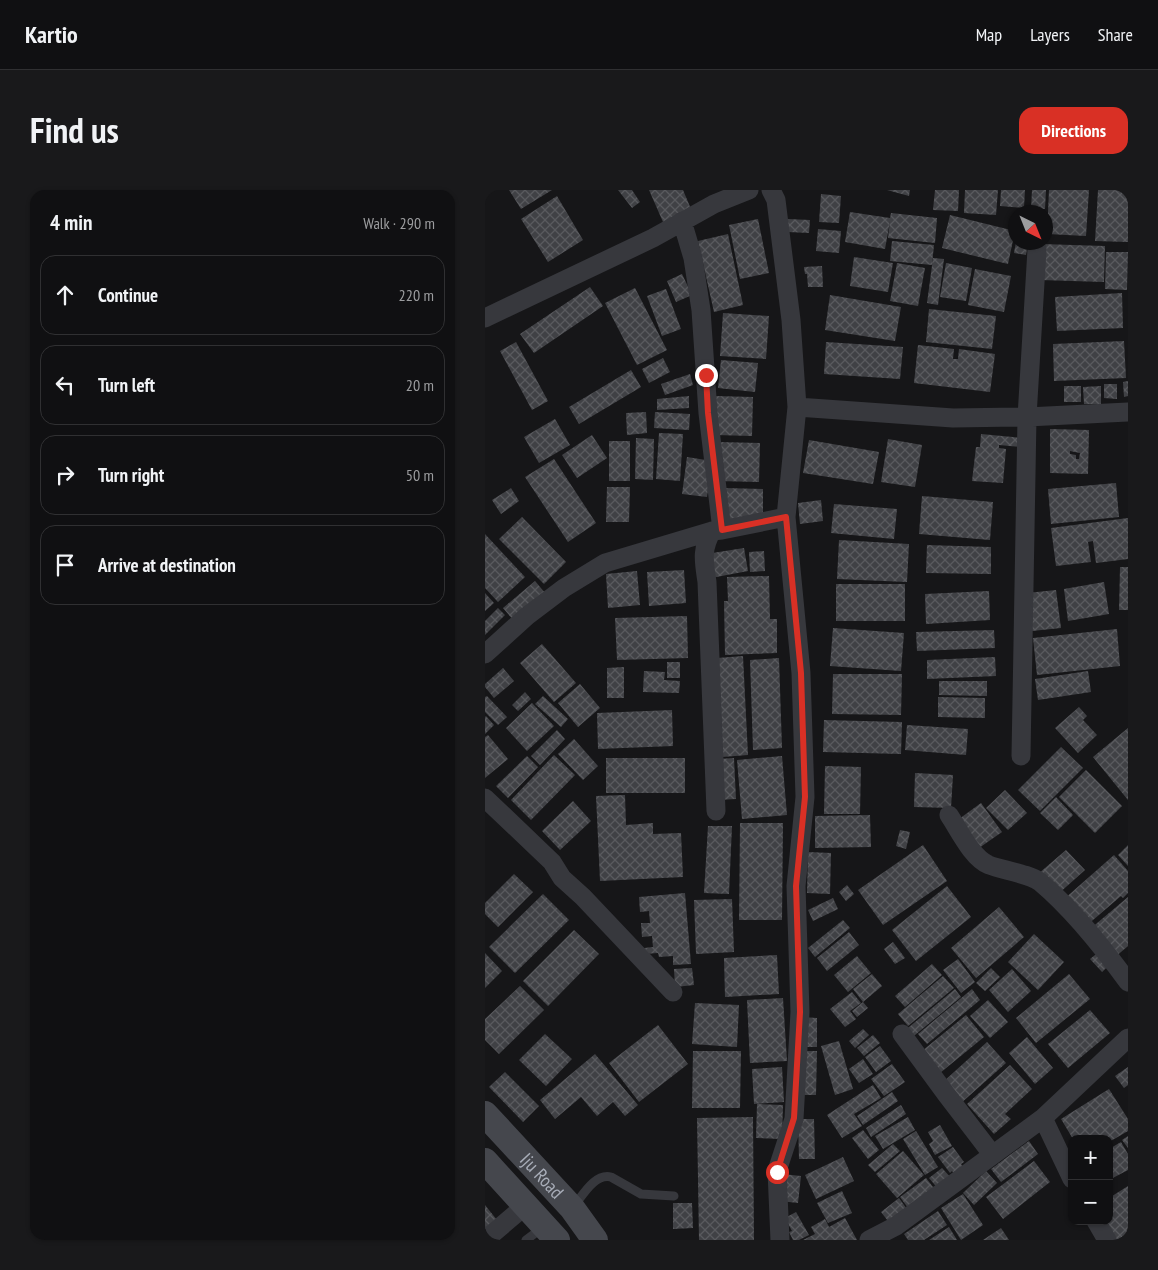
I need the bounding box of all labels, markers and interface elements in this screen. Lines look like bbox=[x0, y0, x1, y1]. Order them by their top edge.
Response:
text: Kartio bbox=[25, 19, 78, 50]
text: Map bbox=[976, 23, 1002, 46]
text: Layers bbox=[1030, 23, 1070, 46]
text: Share bbox=[1098, 23, 1133, 46]
text: Find us bbox=[30, 107, 119, 153]
button: Directions bbox=[1019, 107, 1128, 154]
north arrow bbox=[1008, 205, 1053, 250]
text: 4 min bbox=[50, 209, 92, 236]
text: Walk · 290 m bbox=[363, 213, 435, 233]
icon: ahead bbox=[51, 281, 79, 309]
text: Continue bbox=[98, 283, 158, 307]
text: 220 m bbox=[399, 285, 434, 305]
route end bbox=[695, 364, 718, 387]
icon: left bbox=[51, 371, 79, 399]
text: Turn left bbox=[98, 373, 155, 397]
text: 20 m bbox=[406, 375, 434, 395]
icon: right bbox=[51, 461, 79, 489]
text: Turn right bbox=[98, 463, 164, 487]
text: 50 m bbox=[406, 465, 434, 485]
icon: arrive bbox=[51, 551, 79, 579]
text: Arrive at destination bbox=[98, 553, 236, 577]
map controls bbox=[1068, 1135, 1113, 1225]
button: + bbox=[1068, 1135, 1113, 1180]
street label: Iju Road bbox=[515, 1148, 569, 1203]
route start bbox=[766, 1161, 789, 1184]
button: − bbox=[1068, 1180, 1113, 1225]

